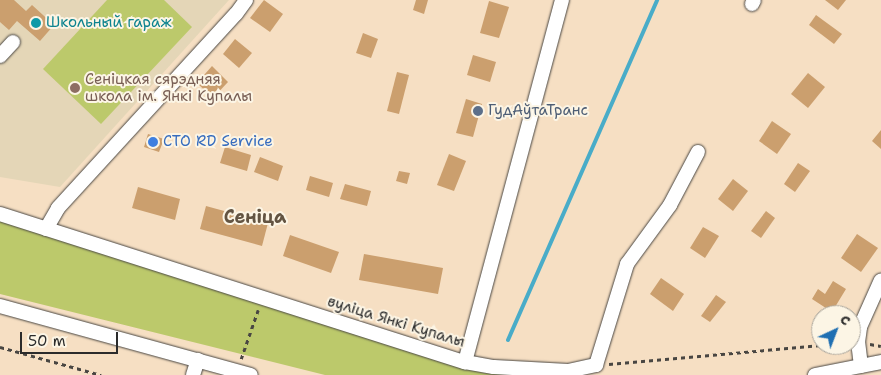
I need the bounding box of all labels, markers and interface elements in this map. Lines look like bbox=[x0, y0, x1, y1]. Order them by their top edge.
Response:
place label: Школьный гараж bbox=[46, 14, 172, 32]
marker: Школьный гараж bbox=[30, 17, 42, 29]
place label: Сеніцкая сярэдняя школа ім. Янкі Купалы bbox=[85, 70, 252, 105]
marker: Сеніцкая сярэдняя школа ім. Янкі Купалы bbox=[69, 82, 81, 94]
place label: ГудАўтаТранс bbox=[488, 102, 588, 120]
marker: ГудАўтаТранс bbox=[472, 105, 484, 117]
place label: СТО RD Service bbox=[163, 133, 273, 151]
marker: СТО RD Service bbox=[147, 136, 159, 148]
district label: Сеніца bbox=[224, 206, 286, 228]
street label: вуліца Янкі Купалы bbox=[325, 293, 467, 351]
north arrow bbox=[811, 305, 861, 355]
text: С bbox=[836, 310, 855, 329]
scale bar bbox=[22, 322, 120, 354]
text: 50 m bbox=[28, 331, 66, 351]

